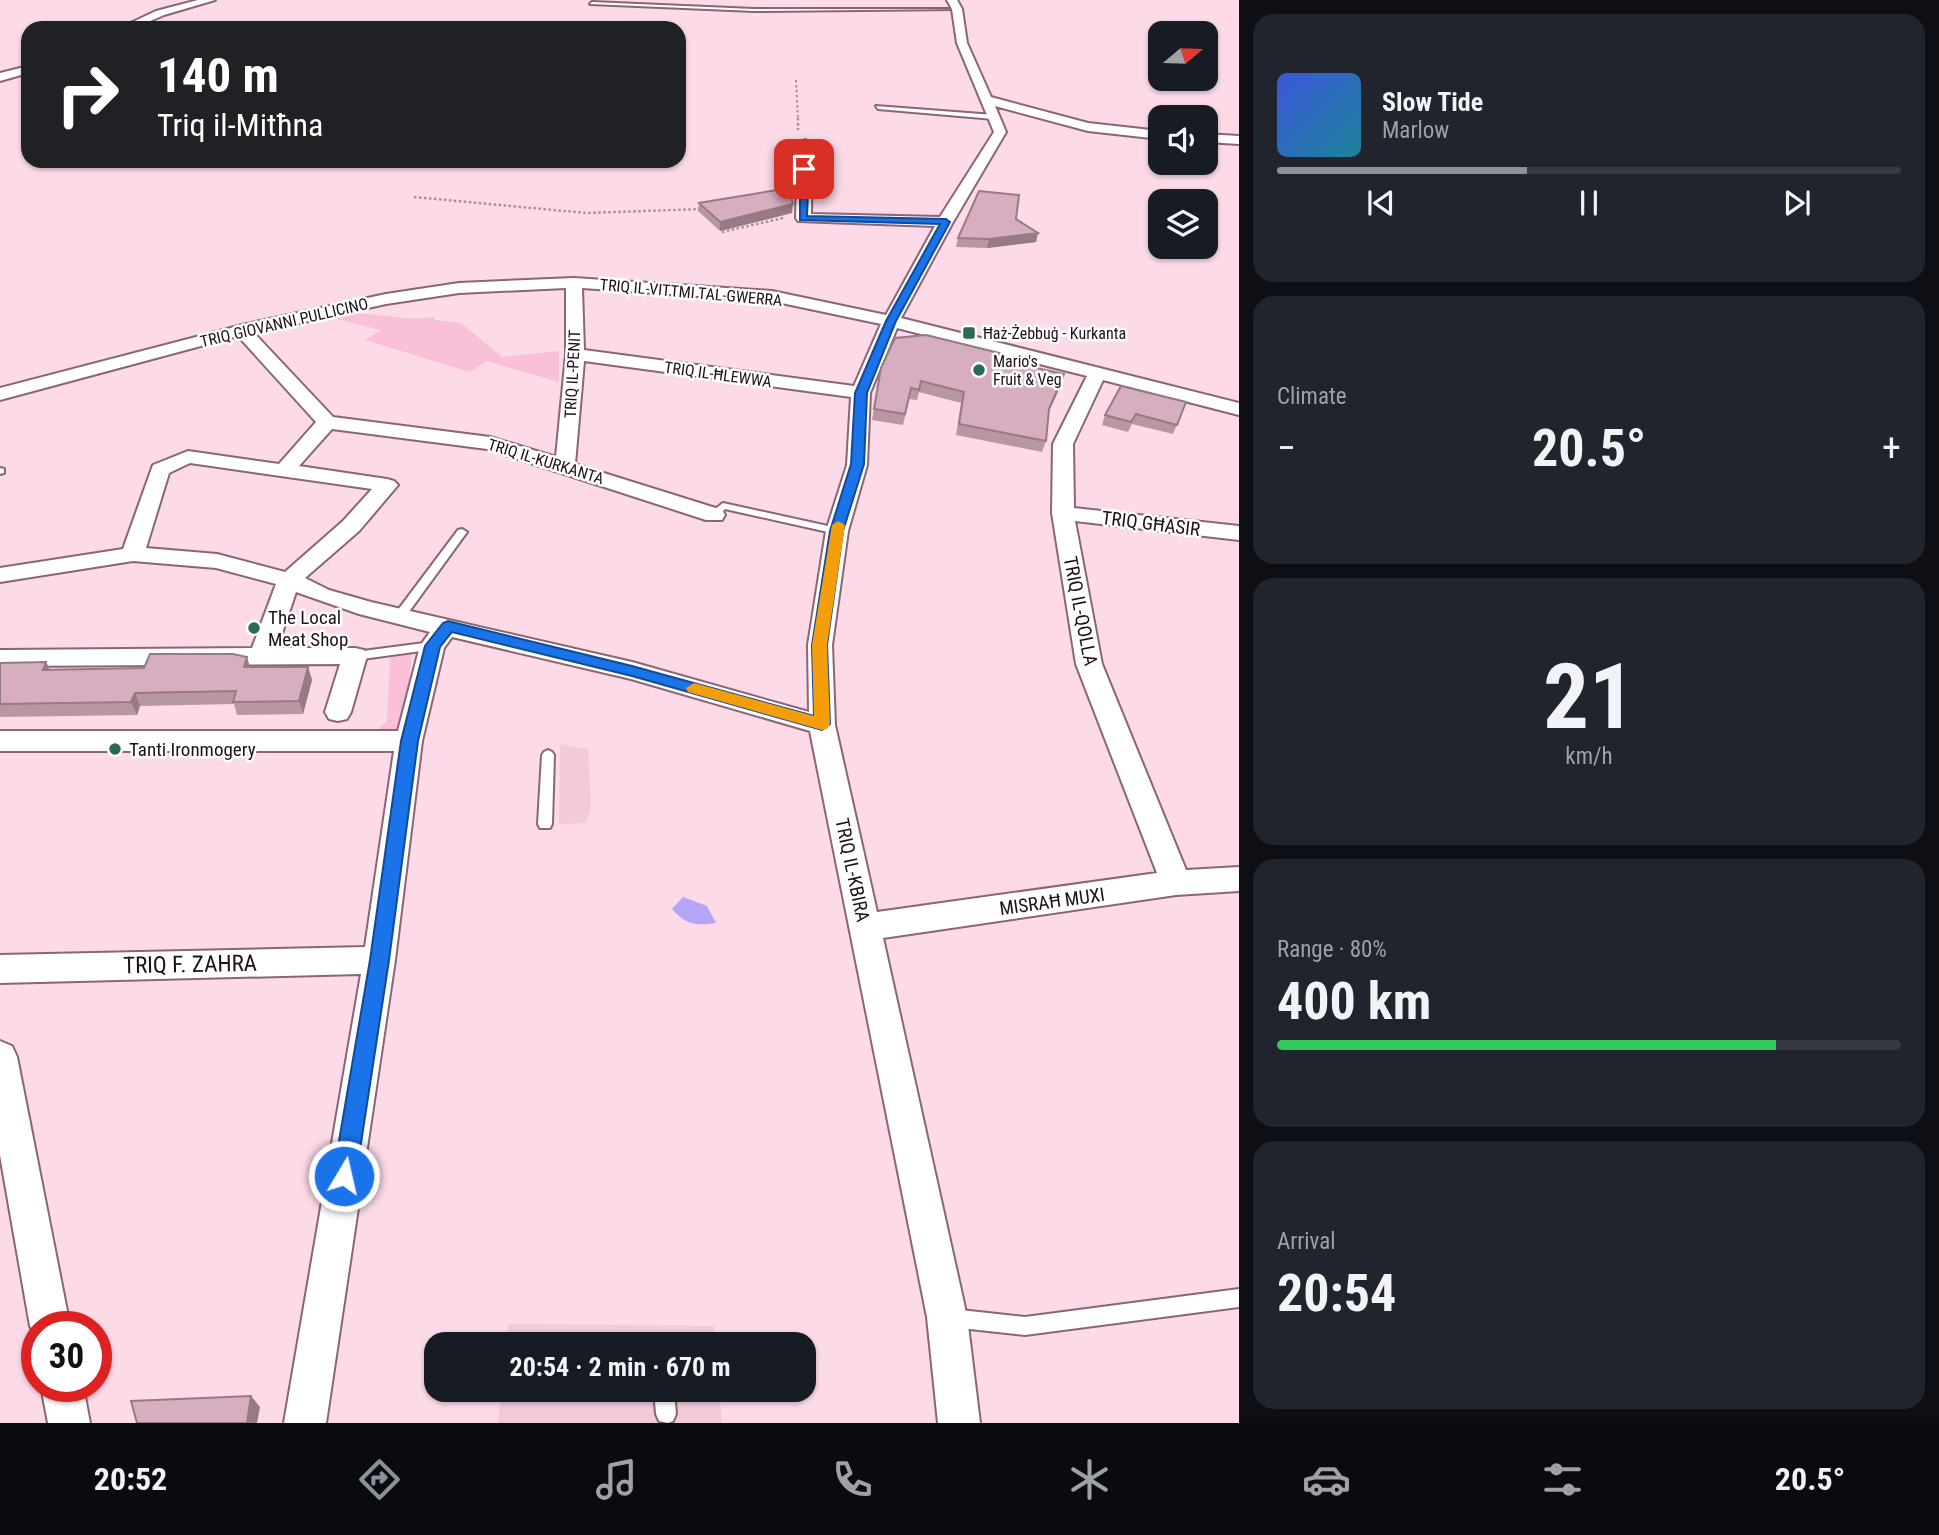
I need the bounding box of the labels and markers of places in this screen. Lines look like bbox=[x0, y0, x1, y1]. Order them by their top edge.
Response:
pin bbox=[774, 139, 834, 199]
place label: Ħaż-Żebbuġ - Kurkanta bbox=[983, 324, 1126, 343]
marker: Ħaż-Żebbuġ - Kurkanta bbox=[961, 325, 977, 341]
place label: Mario's Fruit & Veg bbox=[993, 352, 1062, 389]
marker: Mario's Fruit & Veg bbox=[971, 362, 987, 378]
place label: The Local Meat Shop bbox=[268, 606, 348, 651]
marker: The Local Meat Shop bbox=[246, 620, 262, 636]
place label: Tanti Ironmogery bbox=[129, 738, 256, 761]
marker: Tanti Ironmogery bbox=[107, 741, 123, 757]

